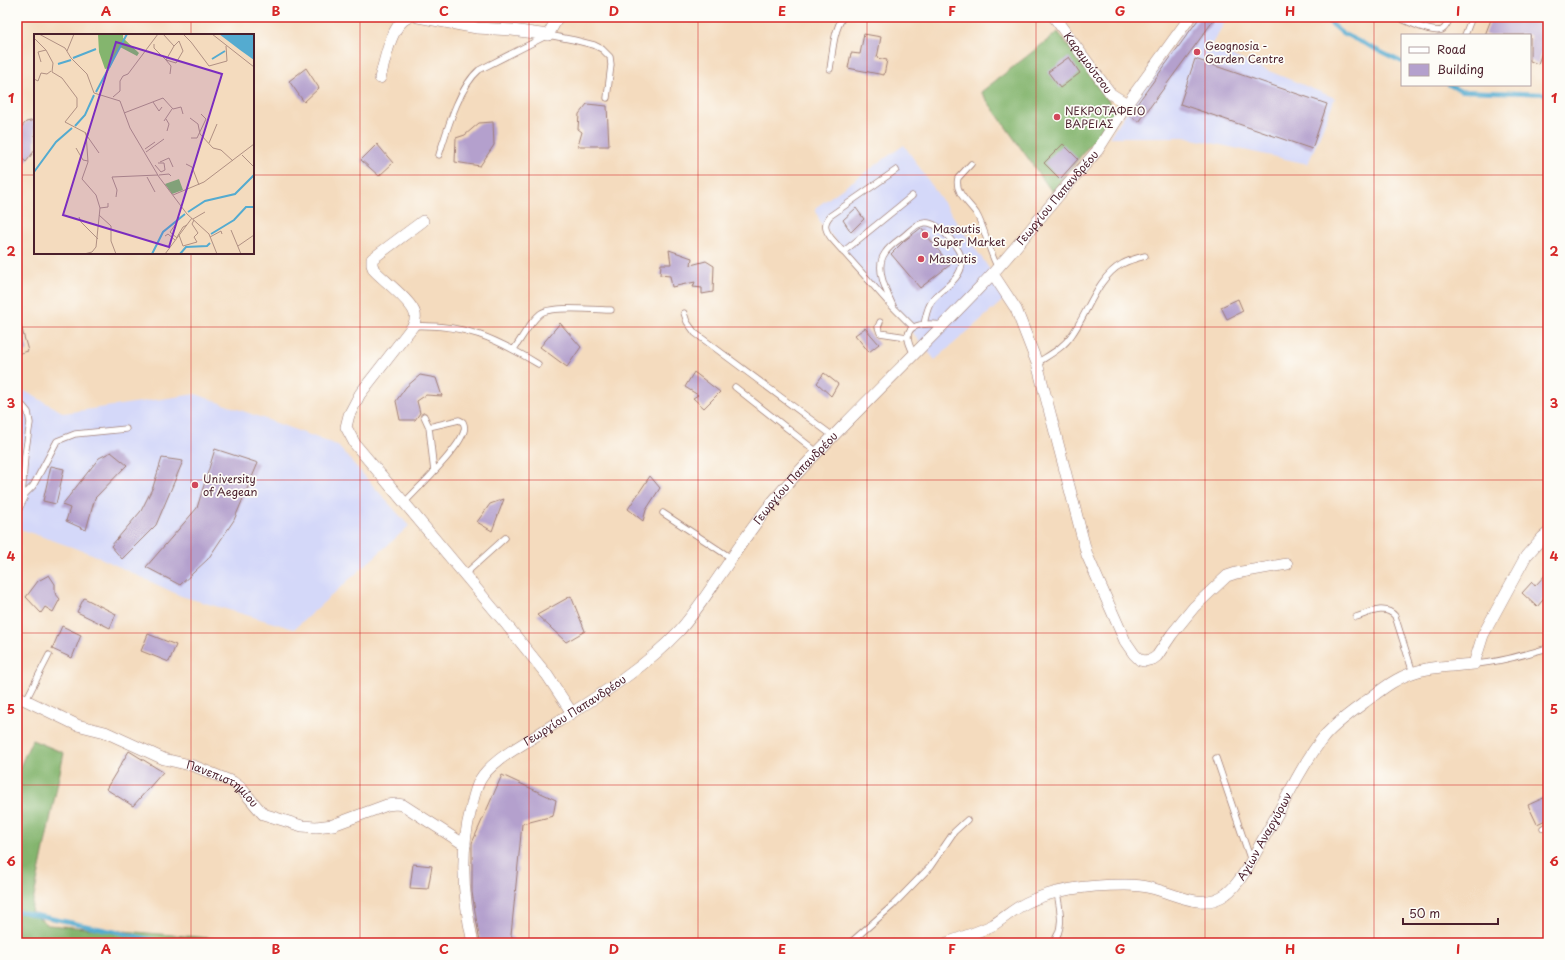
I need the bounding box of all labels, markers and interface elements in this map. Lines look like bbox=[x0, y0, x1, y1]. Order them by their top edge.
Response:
text: A bbox=[101, 1, 111, 20]
text: B bbox=[272, 1, 281, 20]
text: C bbox=[439, 1, 449, 20]
text: D bbox=[609, 1, 619, 20]
text: E bbox=[778, 1, 786, 20]
text: F bbox=[948, 1, 956, 20]
text: G bbox=[1115, 1, 1125, 20]
text: H bbox=[1285, 1, 1295, 20]
text: I bbox=[1456, 1, 1460, 20]
street label: Καραμούτσου bbox=[1060, 28, 1117, 97]
inset map bbox=[34, 34, 254, 254]
legend bbox=[1401, 34, 1531, 86]
place label: Geognosia - Garden Centre bbox=[1205, 37, 1284, 67]
text: Road bbox=[1437, 40, 1466, 58]
marker: Geognosia - Garden Centre bbox=[1192, 47, 1202, 57]
text: Building bbox=[1437, 60, 1484, 78]
text: 1 bbox=[8, 88, 14, 107]
text: 1 bbox=[1551, 88, 1557, 107]
place label: ΝΕΚΡΟΤΑΦΕΙΟ ΒΑΡΕΙΑΣ bbox=[1065, 102, 1145, 132]
marker: ΝΕΚΡΟΤΑΦΕΙΟ ΒΑΡΕΙΑΣ bbox=[1052, 112, 1062, 122]
street label: Γεωργίου Παπανδρέου bbox=[1012, 146, 1102, 249]
place label: Masoutis Super Market bbox=[933, 220, 1005, 250]
marker: Masoutis Super Market bbox=[920, 230, 930, 240]
text: 2 bbox=[6, 241, 16, 260]
text: 2 bbox=[1549, 241, 1559, 260]
place label: Masoutis bbox=[929, 250, 976, 267]
marker: Masoutis bbox=[916, 254, 926, 264]
text: 3 bbox=[7, 393, 16, 412]
text: 3 bbox=[1550, 393, 1559, 412]
street label: Γεωργίου Παπανδρέου bbox=[749, 427, 841, 528]
place label: University of Aegean bbox=[203, 470, 258, 500]
marker: University of Aegean bbox=[190, 480, 200, 490]
text: 4 bbox=[7, 546, 16, 565]
text: 4 bbox=[1550, 546, 1559, 565]
street label: Γεωργίου Παπανδρέου bbox=[520, 670, 629, 750]
text: 5 bbox=[7, 699, 15, 718]
text: 5 bbox=[1550, 699, 1558, 718]
street label: Πανεπιστημίου bbox=[185, 756, 263, 811]
street label: Αγίων Αναργύρων bbox=[1232, 789, 1296, 884]
text: 6 bbox=[6, 851, 16, 870]
text: 6 bbox=[1549, 851, 1559, 870]
scale bar bbox=[1403, 900, 1498, 926]
text: 50 m bbox=[1409, 904, 1440, 922]
text: A bbox=[101, 939, 111, 958]
text: B bbox=[272, 939, 281, 958]
text: C bbox=[439, 939, 449, 958]
text: D bbox=[609, 939, 619, 958]
text: E bbox=[778, 939, 786, 958]
text: F bbox=[948, 939, 956, 958]
text: G bbox=[1115, 939, 1125, 958]
text: H bbox=[1285, 939, 1295, 958]
text: I bbox=[1456, 939, 1460, 958]

